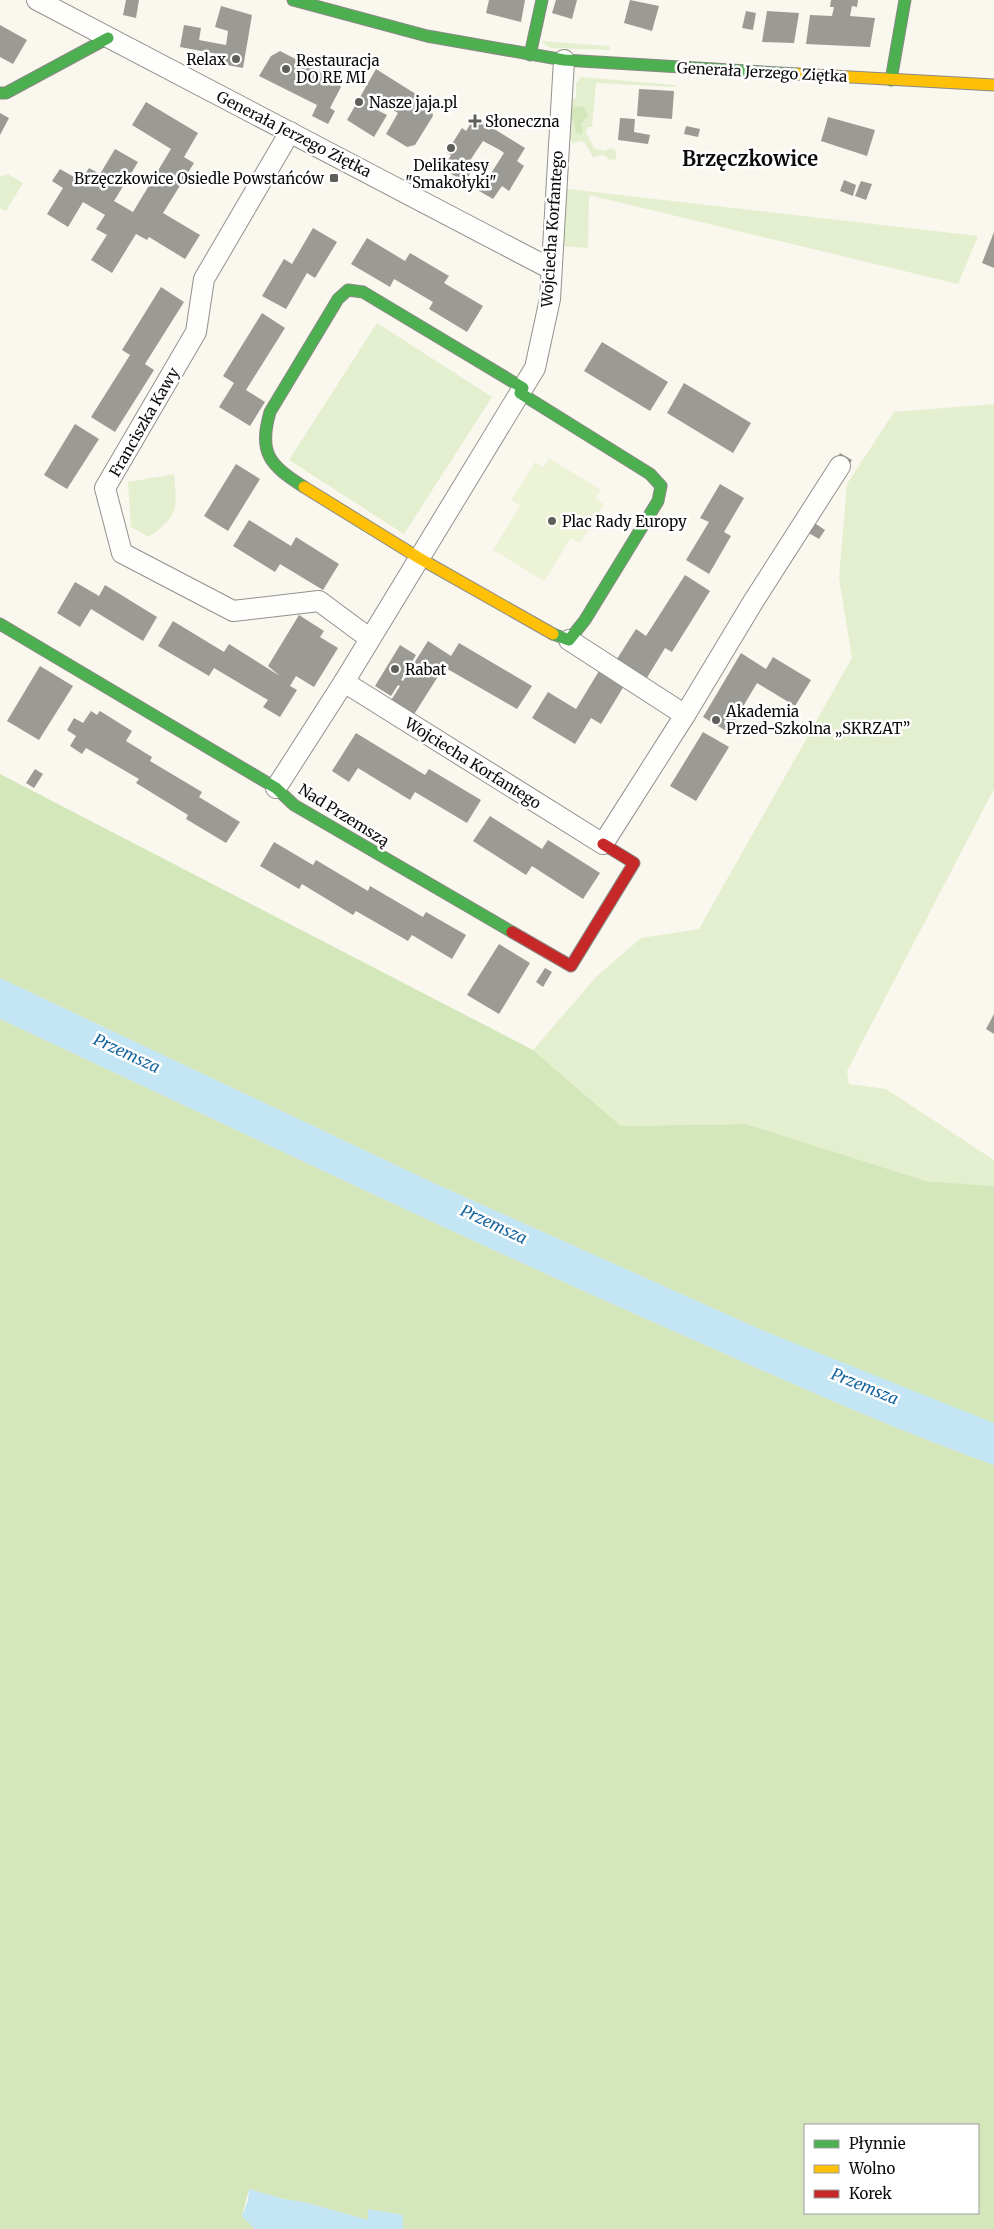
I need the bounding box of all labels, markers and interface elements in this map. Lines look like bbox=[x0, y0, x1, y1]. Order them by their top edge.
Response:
place label: Relax bbox=[186, 50, 226, 69]
place label: Restauracja DO RE MI bbox=[296, 51, 380, 87]
marker: Relax bbox=[230, 53, 242, 65]
street label: Generała Jerzego Ziętka bbox=[676, 58, 848, 86]
marker: Restauracja DO RE MI bbox=[280, 63, 292, 75]
street label: Generała Jerzego Ziętka bbox=[214, 87, 374, 181]
place label: Nasze jaja.pl bbox=[369, 93, 458, 112]
marker: Nasze jaja.pl bbox=[353, 96, 365, 108]
place label: Słoneczna bbox=[485, 112, 560, 131]
marker: Słoneczna bbox=[469, 115, 481, 127]
marker: Delikatesy "Smakołyki" bbox=[445, 142, 457, 154]
district label: Brzęczkowice bbox=[682, 146, 818, 171]
street label: Wojciecha Korfantego bbox=[537, 150, 567, 309]
place label: Delikatesy "Smakołyki" bbox=[405, 156, 497, 192]
place label: Brzęczkowice Osiedle Powstańców bbox=[74, 169, 324, 188]
marker: Brzęczkowice Osiedle Powstańców bbox=[328, 172, 340, 184]
street label: Franciszka Kawy bbox=[105, 364, 183, 480]
place label: Plac Rady Europy bbox=[562, 512, 687, 531]
marker: Plac Rady Europy bbox=[546, 515, 558, 527]
place label: Rabat bbox=[405, 660, 447, 679]
marker: Rabat bbox=[389, 663, 401, 675]
place label: Akademia Przed-Szkolna „SKRZAT” bbox=[725, 702, 910, 738]
street label: Wojciecha Korfantego bbox=[400, 713, 545, 813]
marker: Akademia Przed-Szkolna „SKRZAT” bbox=[710, 714, 722, 726]
street label: Nad Przemszą bbox=[295, 780, 393, 850]
water label: Przemsza bbox=[91, 1029, 163, 1077]
water label: Przemsza bbox=[458, 1200, 530, 1248]
water label: Przemsza bbox=[828, 1363, 902, 1409]
legend bbox=[804, 2124, 979, 2214]
text: Płynnie bbox=[849, 2134, 906, 2153]
text: Wolno bbox=[848, 2159, 896, 2178]
text: Korek bbox=[849, 2184, 892, 2203]

